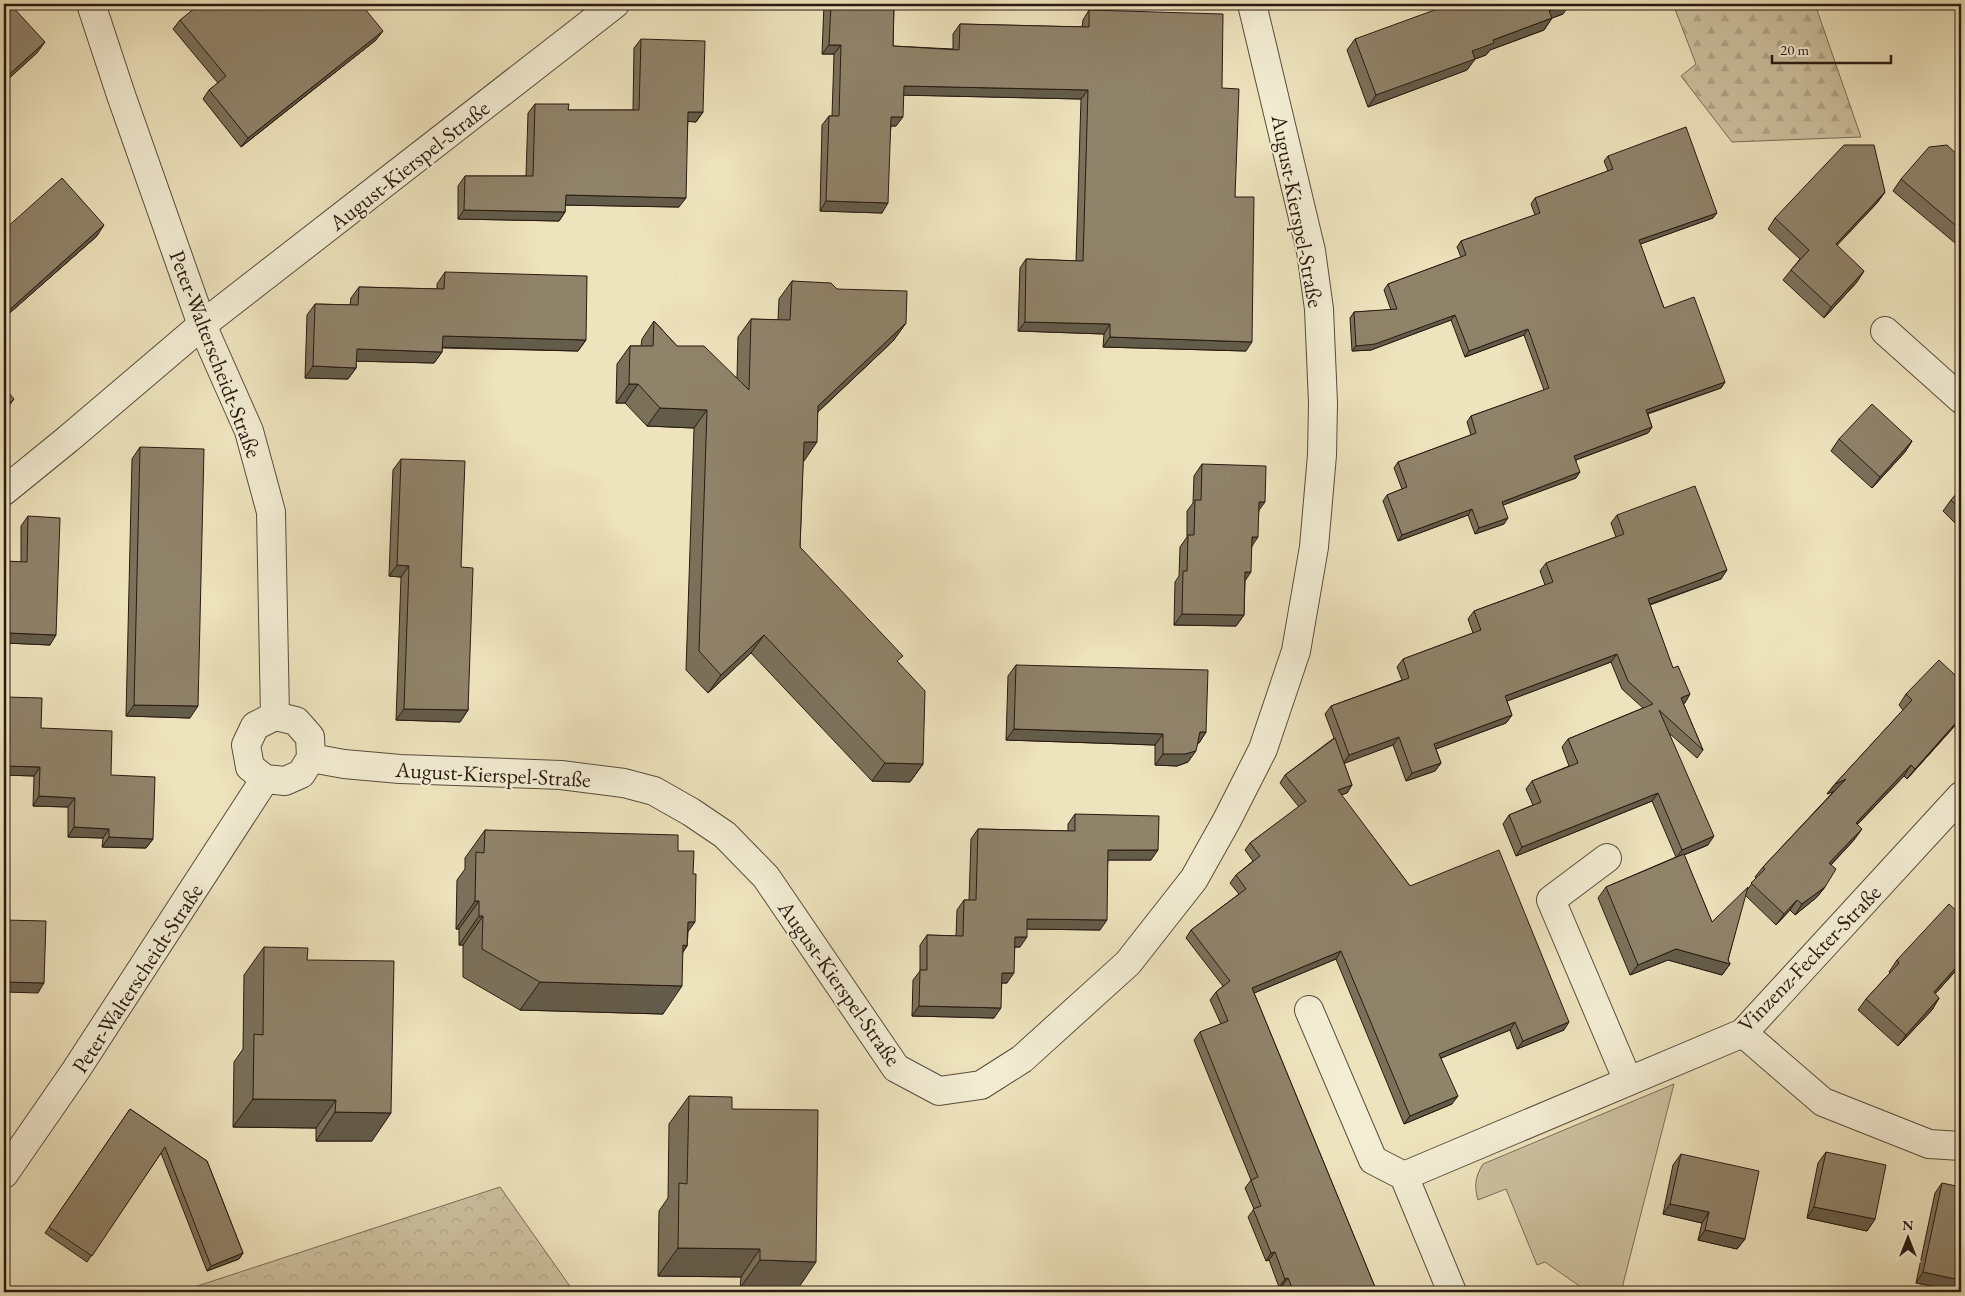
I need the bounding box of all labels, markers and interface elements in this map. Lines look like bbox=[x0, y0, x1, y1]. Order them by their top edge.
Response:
scale bar bbox=[1772, 32, 1891, 64]
text: 20 m bbox=[1780, 40, 1809, 59]
street label: August-Kierspel-Straße bbox=[322, 93, 496, 238]
street label: August-Kierspel-Straße bbox=[1264, 111, 1330, 310]
street label: Peter-Walterscheidt-Straße bbox=[163, 246, 269, 463]
street label: August-Kierspel-Straße bbox=[394, 755, 592, 794]
street label: Peter-Walterscheidt-Straße bbox=[65, 878, 210, 1078]
street label: Vinzenz-Feckter-Straße bbox=[1731, 878, 1888, 1038]
street label: August-Kierspel-Straße bbox=[771, 894, 908, 1072]
north arrow bbox=[1882, 1214, 1932, 1264]
text: N bbox=[1902, 1216, 1914, 1234]

